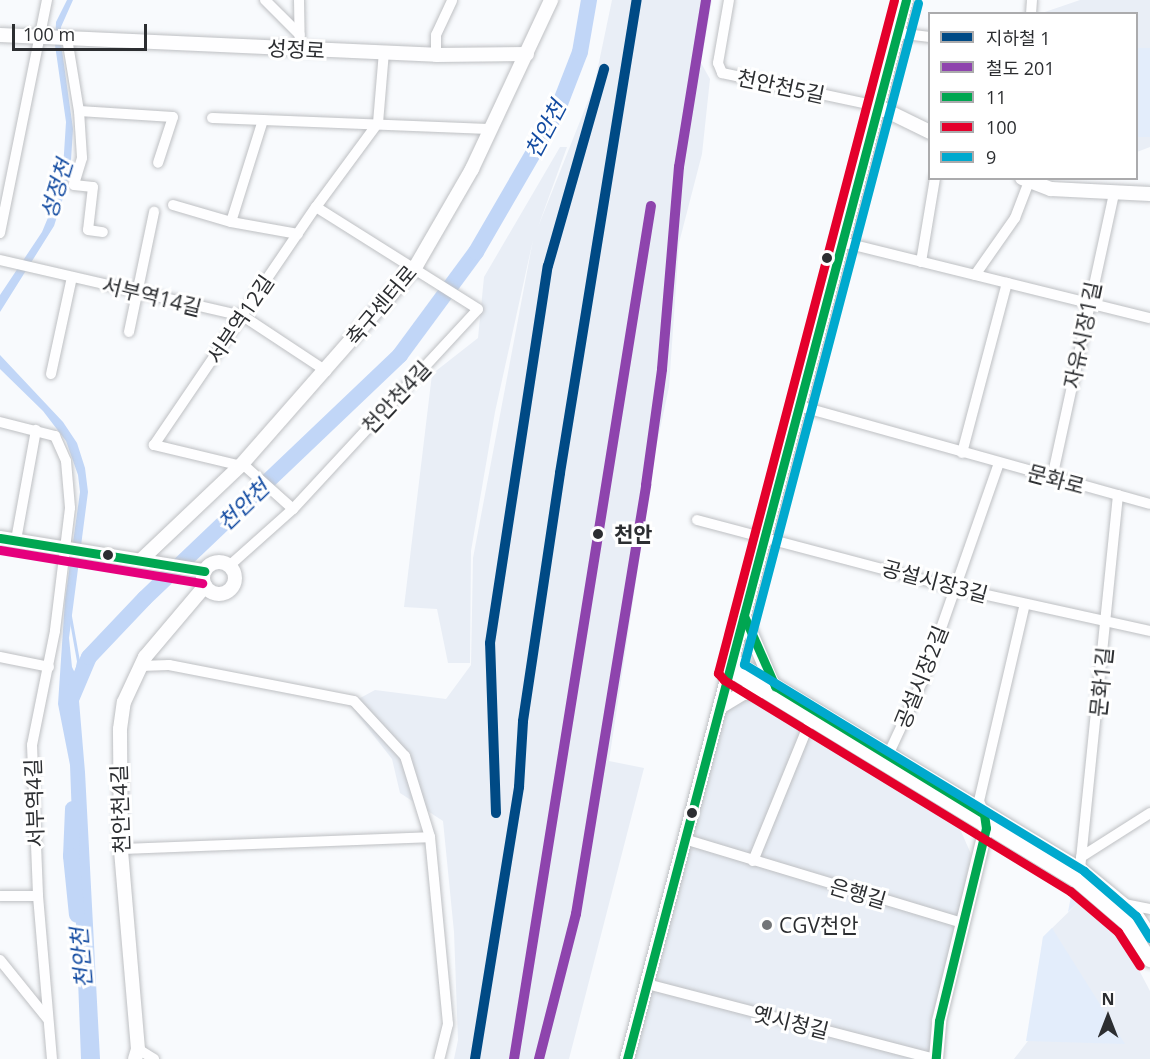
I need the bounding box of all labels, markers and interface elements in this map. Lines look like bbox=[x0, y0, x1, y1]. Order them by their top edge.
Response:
scale bar bbox=[15, 12, 150, 50]
legend bbox=[928, 12, 1138, 180]
text: 100 m bbox=[23, 22, 75, 46]
text: 지하철 1 bbox=[986, 26, 1051, 50]
street label: 성정로 bbox=[266, 35, 326, 63]
text: 철도 201 bbox=[986, 56, 1055, 80]
street label: 천안천5길 bbox=[735, 64, 827, 108]
text: 11 bbox=[986, 85, 1007, 109]
water label: 천안천 bbox=[519, 96, 571, 162]
text: 100 bbox=[986, 115, 1017, 139]
text: 9 bbox=[986, 145, 996, 169]
water label: 성정천 bbox=[35, 156, 77, 222]
unlabelled marker bbox=[821, 252, 833, 264]
street label: 축구센터로 bbox=[340, 260, 422, 350]
street label: 서부역12길 bbox=[201, 270, 279, 368]
street label: 서부역14길 bbox=[100, 272, 204, 320]
street label: 자유시장1길 bbox=[1058, 279, 1106, 391]
street label: 천안천4길 bbox=[356, 356, 436, 438]
street label: 문화로 bbox=[1025, 459, 1087, 499]
water label: 천안천 bbox=[212, 474, 274, 536]
place label: 천안 bbox=[614, 521, 653, 547]
marker: 천안 bbox=[587, 523, 609, 545]
unlabelled marker bbox=[102, 549, 114, 561]
street label: 공설시장3길 bbox=[879, 555, 991, 607]
street label: 공설시장2길 bbox=[889, 622, 953, 732]
street label: 문화1길 bbox=[1085, 646, 1117, 718]
street label: 서부역4길 bbox=[20, 758, 48, 848]
street label: 천안천4길 bbox=[106, 764, 134, 854]
unlabelled marker bbox=[686, 807, 698, 819]
street label: 은행길 bbox=[827, 873, 889, 913]
place label: CGV천안 bbox=[779, 912, 859, 938]
marker: CGV천안 bbox=[760, 918, 774, 932]
water label: 천안천 bbox=[65, 927, 97, 989]
north arrow bbox=[1078, 987, 1138, 1047]
text: N bbox=[1101, 988, 1115, 1010]
street label: 옛시청길 bbox=[750, 1000, 832, 1044]

